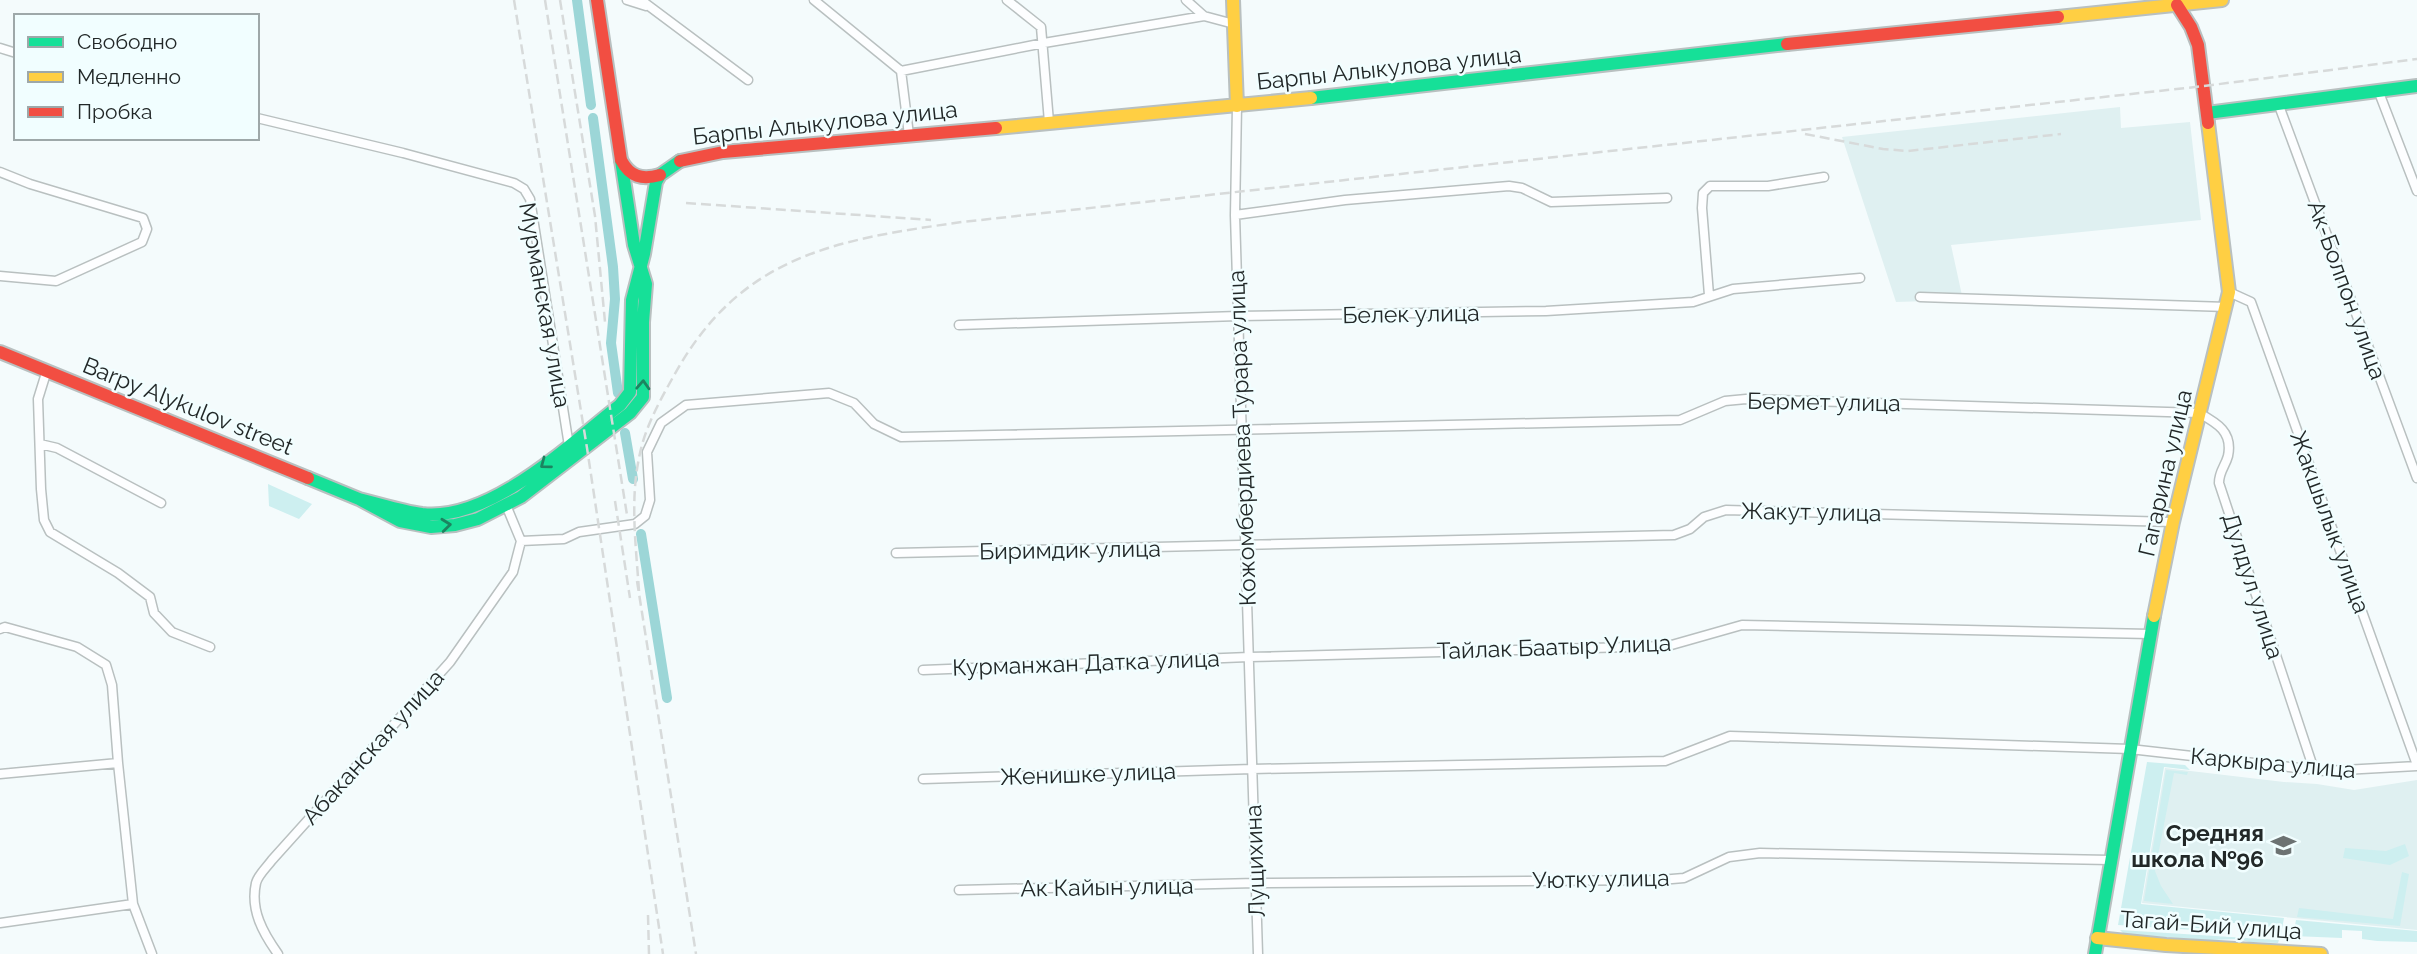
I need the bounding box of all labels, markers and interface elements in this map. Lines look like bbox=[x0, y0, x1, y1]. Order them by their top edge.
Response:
legend bbox=[14, 14, 259, 140]
text: Свободно bbox=[77, 29, 177, 54]
street label: Барпы Алыкулова улица bbox=[1255, 40, 1523, 95]
text: Медленно bbox=[77, 64, 181, 89]
street label: Барпы Алыкулова улица bbox=[691, 95, 959, 150]
text: Пробка bbox=[77, 99, 153, 124]
street label: Ак-Болпон улица bbox=[2303, 197, 2392, 383]
street label: Мурманская улица bbox=[514, 200, 577, 410]
street label: Кожомбердиева Турара улица bbox=[1222, 270, 1261, 606]
street label: Белек улица bbox=[1342, 299, 1480, 328]
street label: Barpy Alykulov street bbox=[79, 351, 298, 460]
one-way arrow bbox=[636, 379, 651, 390]
street label: Бермет улица bbox=[1747, 387, 1901, 416]
street label: Гагарина улица bbox=[2132, 387, 2197, 559]
street label: Жакшылык улица bbox=[2285, 427, 2376, 617]
one-way arrow bbox=[540, 456, 552, 469]
street label: Жакут улица bbox=[1740, 497, 1882, 526]
street label: Дулдул улица bbox=[2217, 509, 2290, 662]
one-way arrow bbox=[440, 518, 451, 533]
street label: Биримдик улица bbox=[979, 534, 1161, 565]
street label: Тайлак Баатыр Улица bbox=[1436, 629, 1672, 664]
street label: Курманжан Датка улица bbox=[952, 644, 1220, 681]
street label: Абаканская улица bbox=[296, 664, 449, 830]
street label: Каркыра улица bbox=[2189, 742, 2357, 783]
street label: Женишке улица bbox=[1000, 757, 1176, 790]
street label: Лущихина bbox=[1239, 804, 1270, 918]
place label: Средняя школа №96 bbox=[2131, 819, 2264, 872]
school or university icon: Средняя школа №96 bbox=[2270, 832, 2298, 860]
street label: Уютку улица bbox=[1532, 864, 1670, 893]
street label: Ак Кайын улица bbox=[1020, 871, 1194, 902]
street label: Тагай-Бий улица bbox=[2119, 905, 2303, 944]

